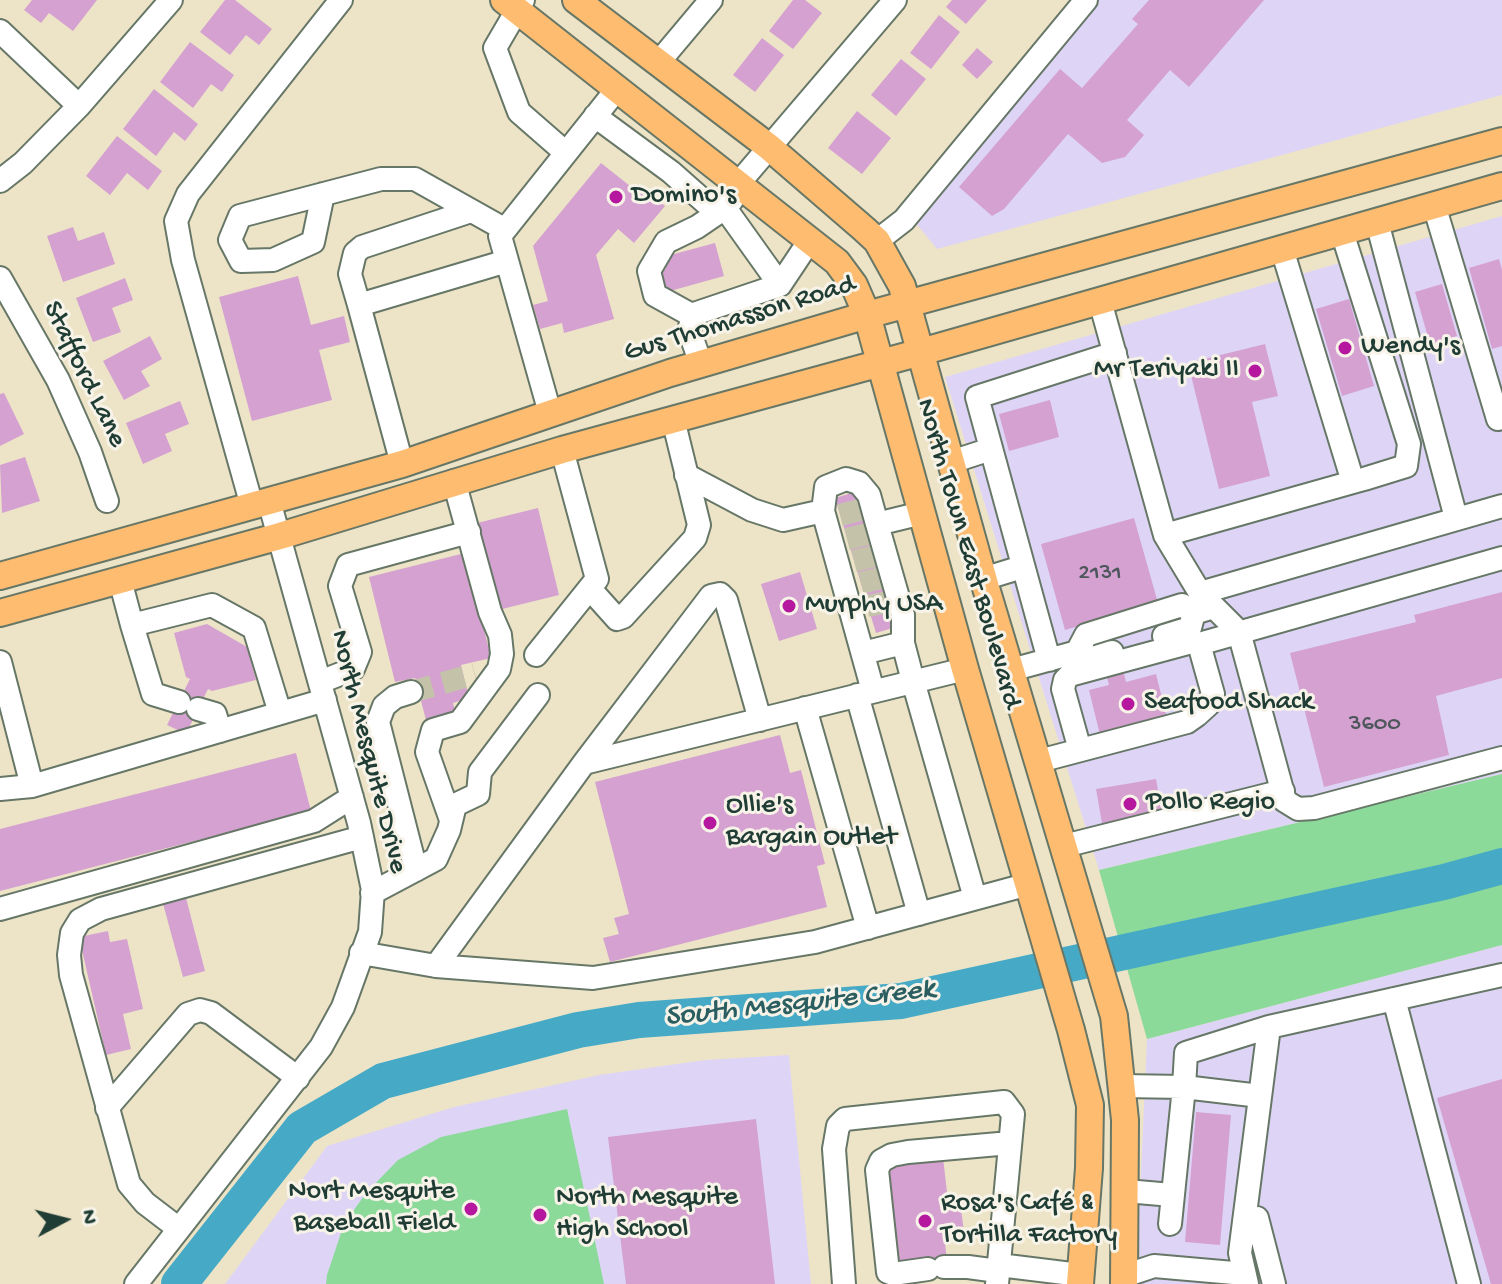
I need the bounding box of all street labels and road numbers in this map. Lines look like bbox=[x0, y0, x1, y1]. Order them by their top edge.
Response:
street label: Gus Thomasson Road bbox=[620, 269, 860, 371]
street label: Stafford Lane bbox=[33, 297, 133, 453]
street label: North Town East Boulevard bbox=[907, 395, 1027, 713]
street label: North Mesquite Drive bbox=[321, 627, 413, 877]

